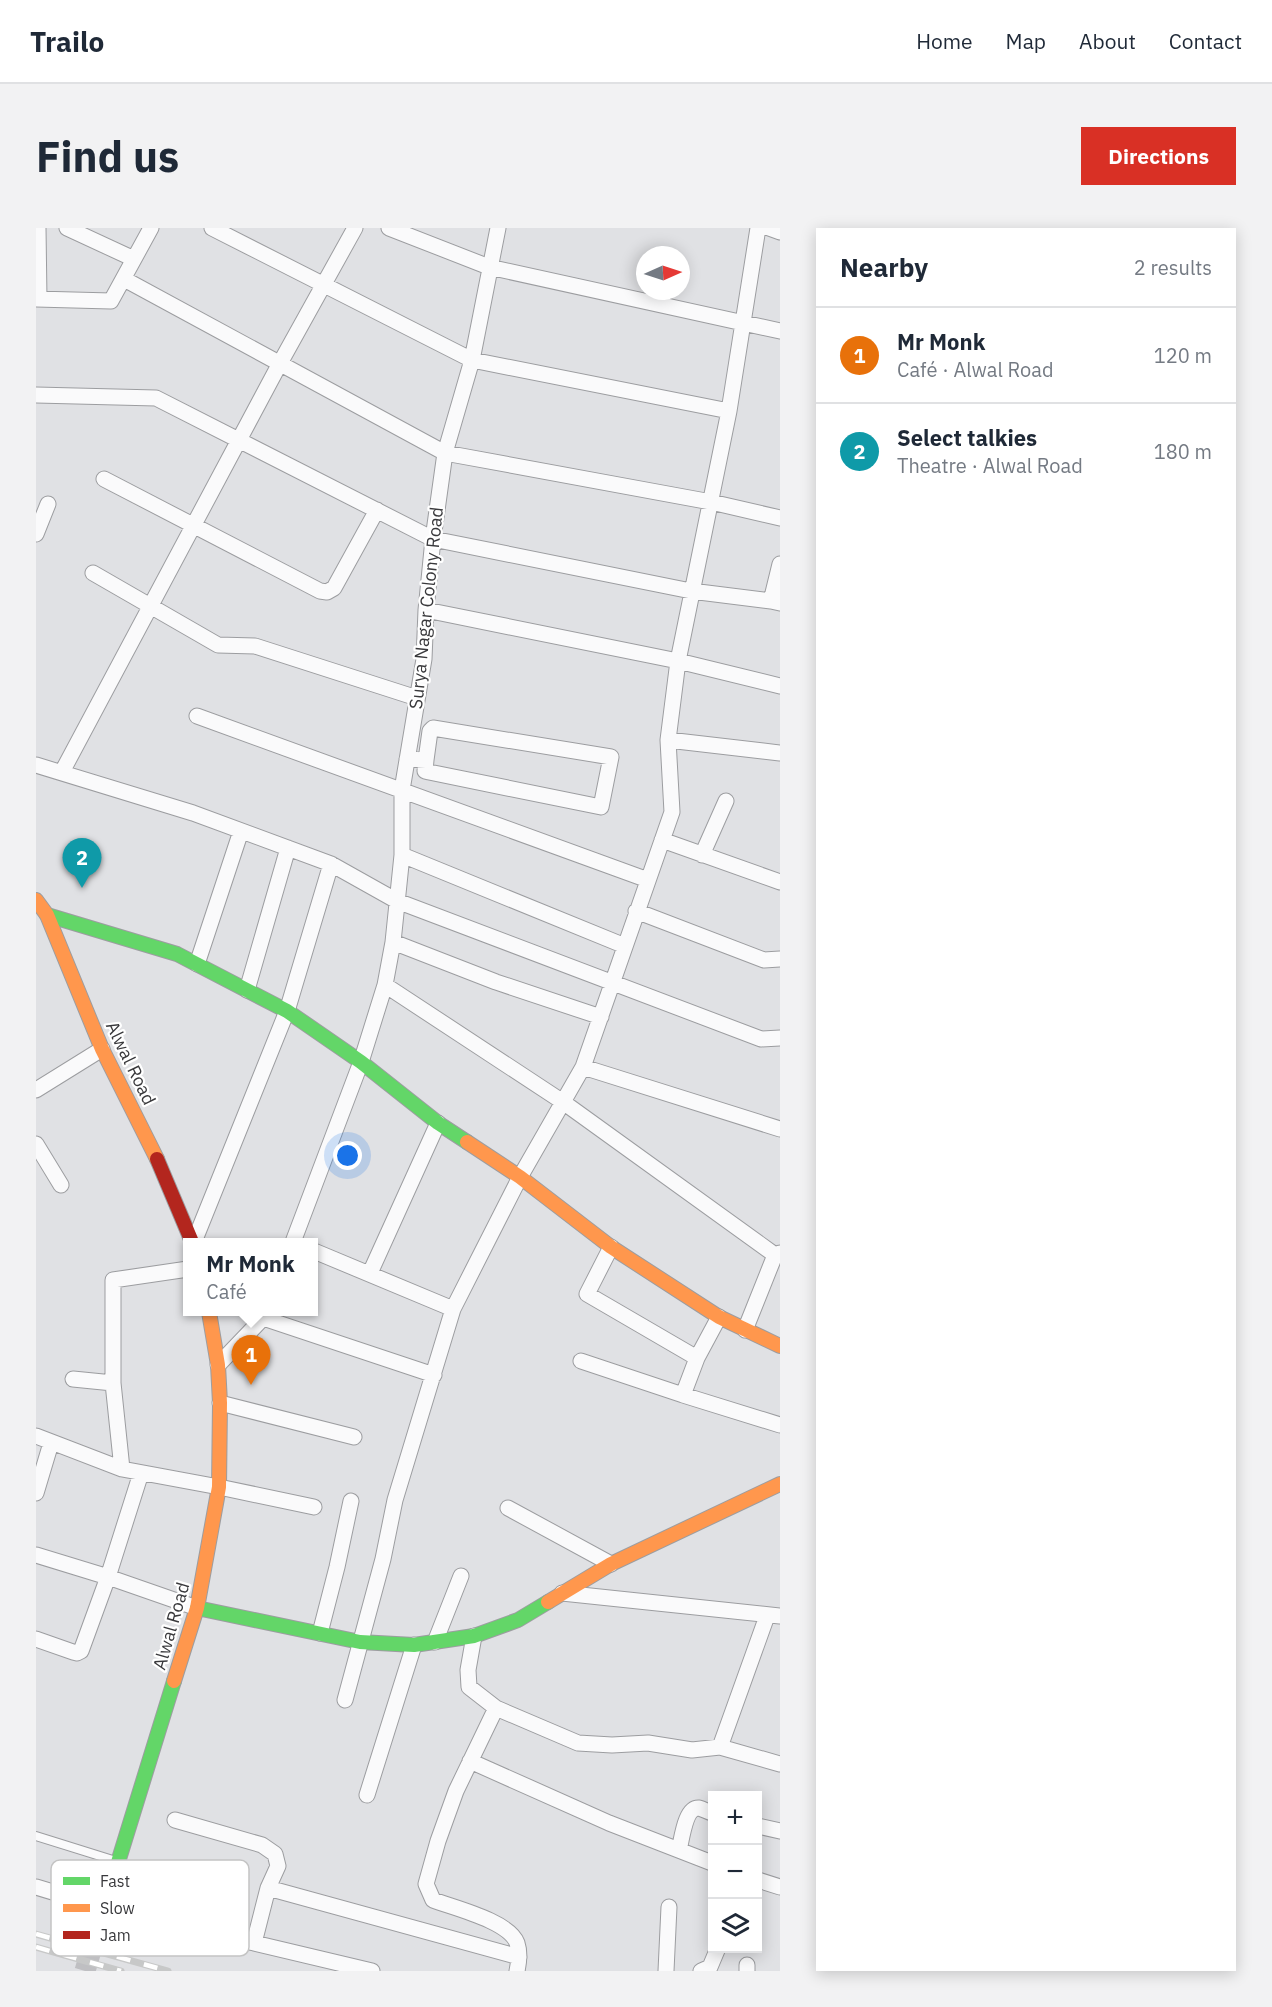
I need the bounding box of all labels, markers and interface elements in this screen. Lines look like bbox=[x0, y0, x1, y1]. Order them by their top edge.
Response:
text: Trailo bbox=[30, 23, 104, 60]
text: Home bbox=[916, 27, 973, 55]
text: Map bbox=[1006, 27, 1046, 55]
text: About bbox=[1079, 27, 1136, 55]
text: Contact bbox=[1169, 27, 1242, 55]
button: Directions bbox=[1081, 127, 1236, 185]
text: Find us bbox=[36, 129, 179, 184]
north arrow bbox=[636, 246, 690, 300]
text: Nearby bbox=[840, 250, 928, 284]
text: 2 results bbox=[1134, 254, 1212, 281]
text: Mr Monk bbox=[897, 327, 985, 356]
text: 1 bbox=[854, 342, 866, 369]
text: 120 m bbox=[1154, 342, 1212, 369]
text: Café · Alwal Road bbox=[897, 356, 1054, 383]
text: Select talkies bbox=[897, 423, 1037, 452]
text: 2 bbox=[854, 438, 866, 465]
text: 180 m bbox=[1154, 438, 1212, 465]
text: Theatre · Alwal Road bbox=[897, 452, 1083, 479]
street label: Surya Nagar Colony Road bbox=[404, 506, 448, 710]
pin: 2 bbox=[62, 838, 102, 888]
street label: Alwal Road bbox=[101, 1017, 161, 1109]
your location bbox=[333, 1141, 362, 1170]
popup bbox=[183, 1238, 318, 1316]
text: Mr Monk bbox=[206, 1249, 295, 1278]
text: Café bbox=[206, 1278, 247, 1305]
pin: 1 bbox=[232, 1336, 270, 1385]
street label: Alwal Road bbox=[148, 1579, 194, 1673]
map controls bbox=[708, 1791, 762, 1953]
button: + bbox=[708, 1791, 762, 1845]
button: − bbox=[708, 1845, 762, 1899]
legend bbox=[51, 1860, 249, 1956]
text: Fast bbox=[100, 1871, 130, 1891]
text: Slow bbox=[100, 1898, 135, 1918]
button: layers bbox=[708, 1899, 762, 1953]
text: Jam bbox=[100, 1925, 131, 1945]

